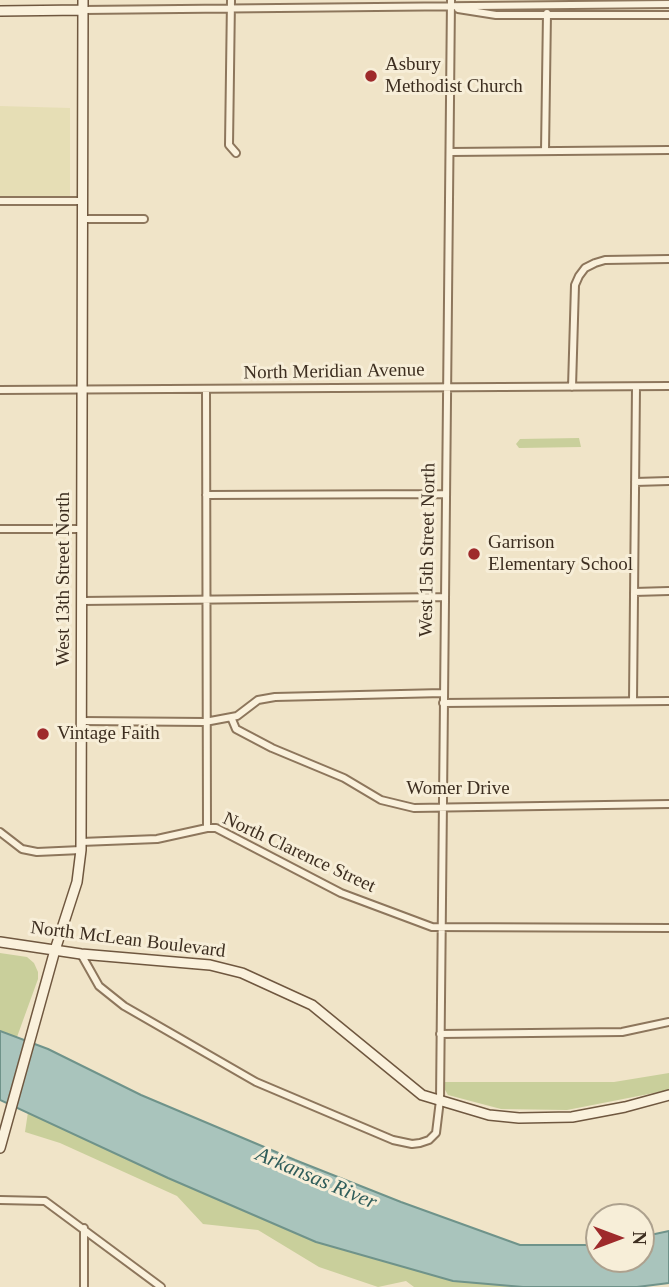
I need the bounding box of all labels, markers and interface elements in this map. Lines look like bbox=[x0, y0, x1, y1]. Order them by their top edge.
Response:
place label: Asbury Methodist Church bbox=[385, 54, 523, 98]
marker: Asbury Methodist Church bbox=[363, 68, 379, 84]
street label: North Meridian Avenue bbox=[243, 359, 425, 385]
street label: West 15th Street North bbox=[415, 463, 441, 637]
street label: West 13th Street North bbox=[53, 492, 75, 666]
place label: Garrison Elementary School bbox=[488, 532, 633, 576]
marker: Garrison Elementary School bbox=[466, 546, 482, 562]
place label: Vintage Faith bbox=[57, 723, 160, 745]
marker: Vintage Faith bbox=[35, 726, 51, 742]
street label: Womer Drive bbox=[406, 778, 510, 800]
street label: North Clarence Street bbox=[219, 808, 379, 898]
street label: North McLean Boulevard bbox=[29, 917, 227, 963]
water label: Arkansas River bbox=[252, 1142, 380, 1216]
north arrow bbox=[585, 1203, 655, 1273]
text: N bbox=[629, 1231, 650, 1245]

